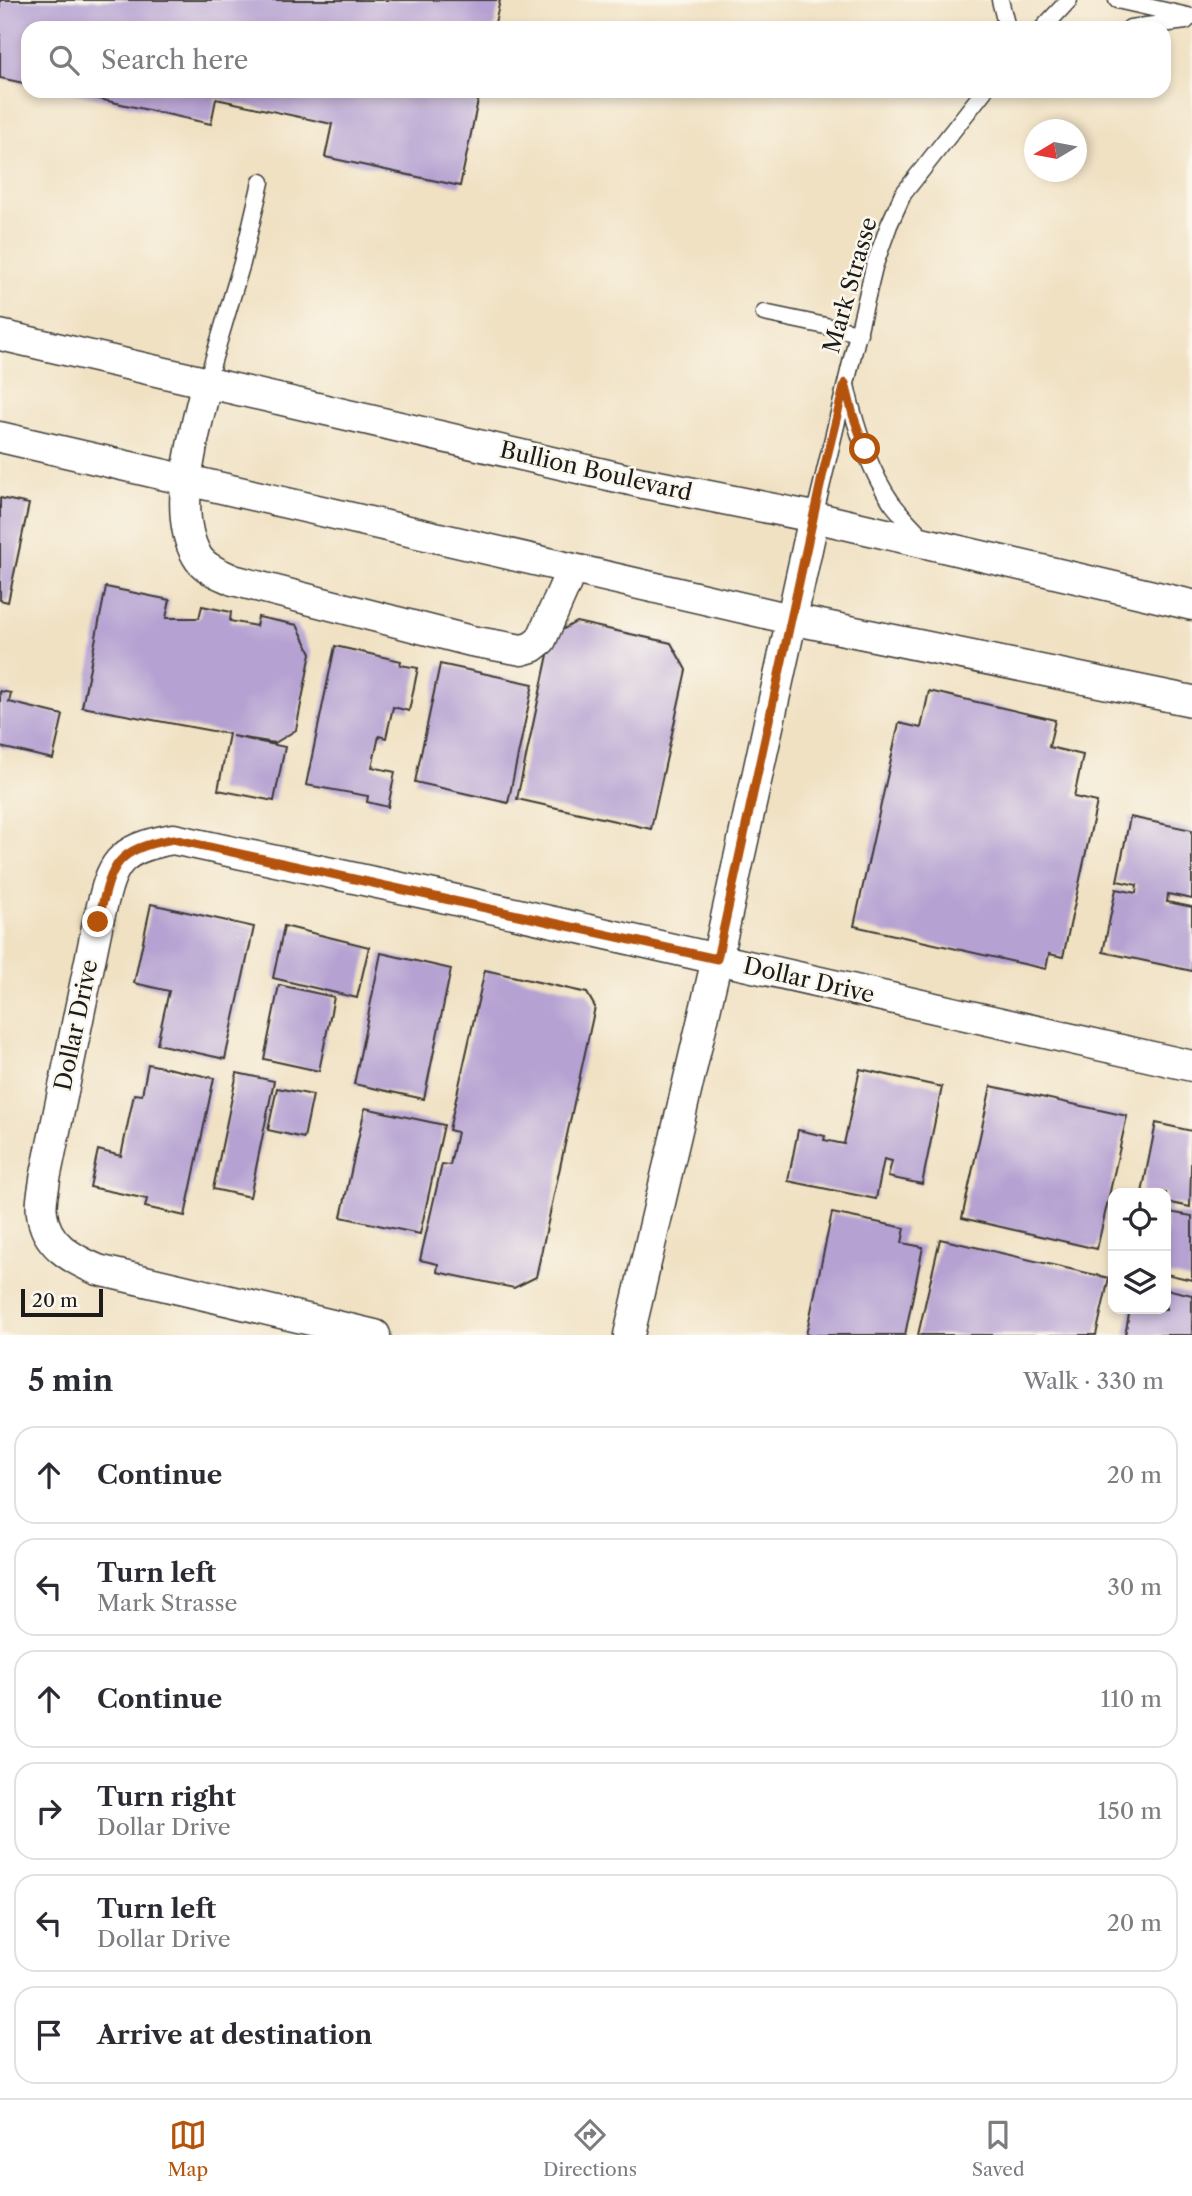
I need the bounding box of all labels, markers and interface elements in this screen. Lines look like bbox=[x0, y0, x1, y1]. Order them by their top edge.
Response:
search box bbox=[21, 21, 1171, 98]
icon: search bbox=[45, 41, 83, 79]
text: Search here bbox=[101, 44, 248, 76]
north arrow bbox=[1024, 119, 1087, 182]
street label: Mark Strasse bbox=[817, 214, 883, 356]
route start bbox=[849, 433, 880, 464]
street label: Bullion Boulevard bbox=[497, 435, 695, 507]
route end bbox=[82, 906, 113, 937]
street label: Dollar Drive bbox=[741, 951, 877, 1009]
street label: Dollar Drive bbox=[48, 957, 104, 1093]
map controls bbox=[1108, 1188, 1171, 1314]
button: locate bbox=[1108, 1188, 1171, 1251]
button: layers bbox=[1108, 1251, 1171, 1314]
scale bar bbox=[21, 1286, 103, 1318]
text: 20 m bbox=[32, 1289, 78, 1312]
text: 5 min bbox=[28, 1362, 113, 1399]
text: Walk · 330 m bbox=[1023, 1367, 1164, 1395]
icon: ahead bbox=[30, 1456, 68, 1494]
text: Continue bbox=[97, 1459, 222, 1491]
text: 20 m bbox=[1107, 1461, 1162, 1489]
text: Turn left bbox=[97, 1557, 216, 1589]
icon: left bbox=[30, 1568, 68, 1606]
text: 30 m bbox=[1107, 1573, 1162, 1601]
text: Mark Strasse bbox=[97, 1589, 237, 1617]
icon: ahead bbox=[30, 1680, 68, 1718]
text: Continue bbox=[97, 1683, 222, 1715]
text: 110 m bbox=[1101, 1685, 1162, 1713]
text: Turn right bbox=[97, 1781, 236, 1813]
icon: right bbox=[30, 1792, 68, 1830]
text: 150 m bbox=[1098, 1797, 1162, 1825]
text: Dollar Drive bbox=[97, 1813, 231, 1841]
text: Turn left bbox=[97, 1893, 216, 1925]
icon: left bbox=[30, 1904, 68, 1942]
text: 20 m bbox=[1107, 1909, 1162, 1937]
text: Dollar Drive bbox=[97, 1925, 231, 1953]
icon: arrive bbox=[30, 2016, 68, 2054]
text: Arrive at destination bbox=[97, 2019, 372, 2051]
tab: Map bbox=[167, 2116, 208, 2181]
tab: Directions bbox=[543, 2116, 637, 2181]
tab: Saved bbox=[972, 2116, 1025, 2181]

